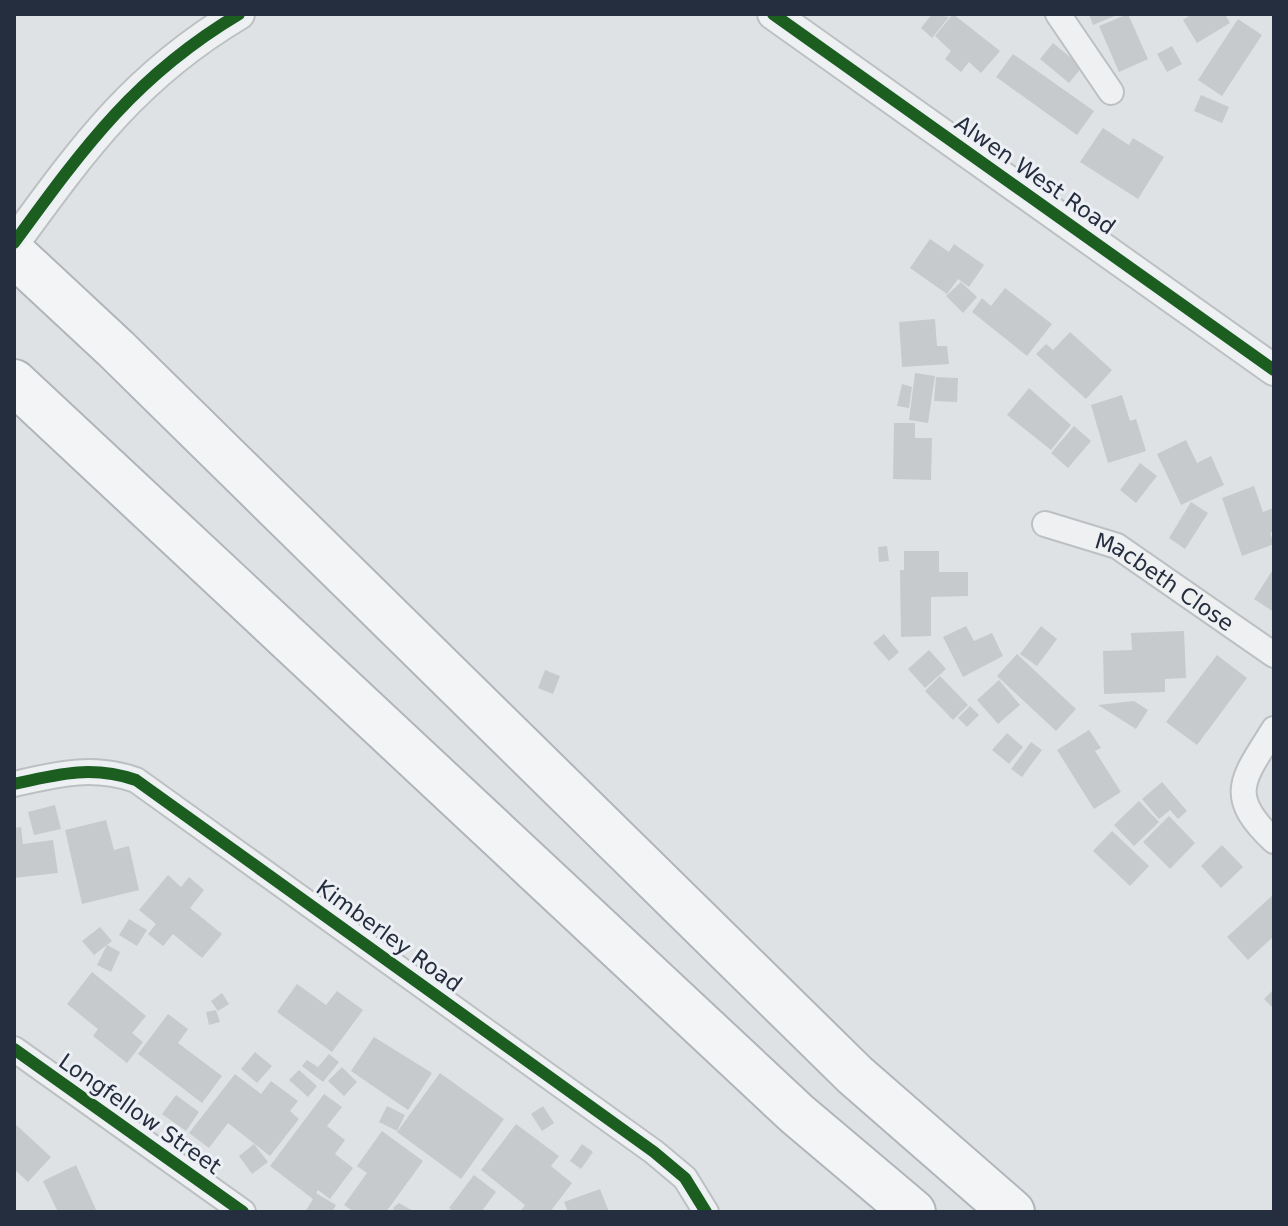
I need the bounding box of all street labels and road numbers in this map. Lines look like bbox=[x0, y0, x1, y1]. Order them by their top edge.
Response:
street label: Alwen West Road bbox=[950, 110, 1120, 240]
street label: Macbeth Close bbox=[1092, 528, 1239, 636]
street label: Kimberley Road bbox=[312, 875, 466, 997]
street label: Longfellow Street bbox=[54, 1049, 226, 1180]

